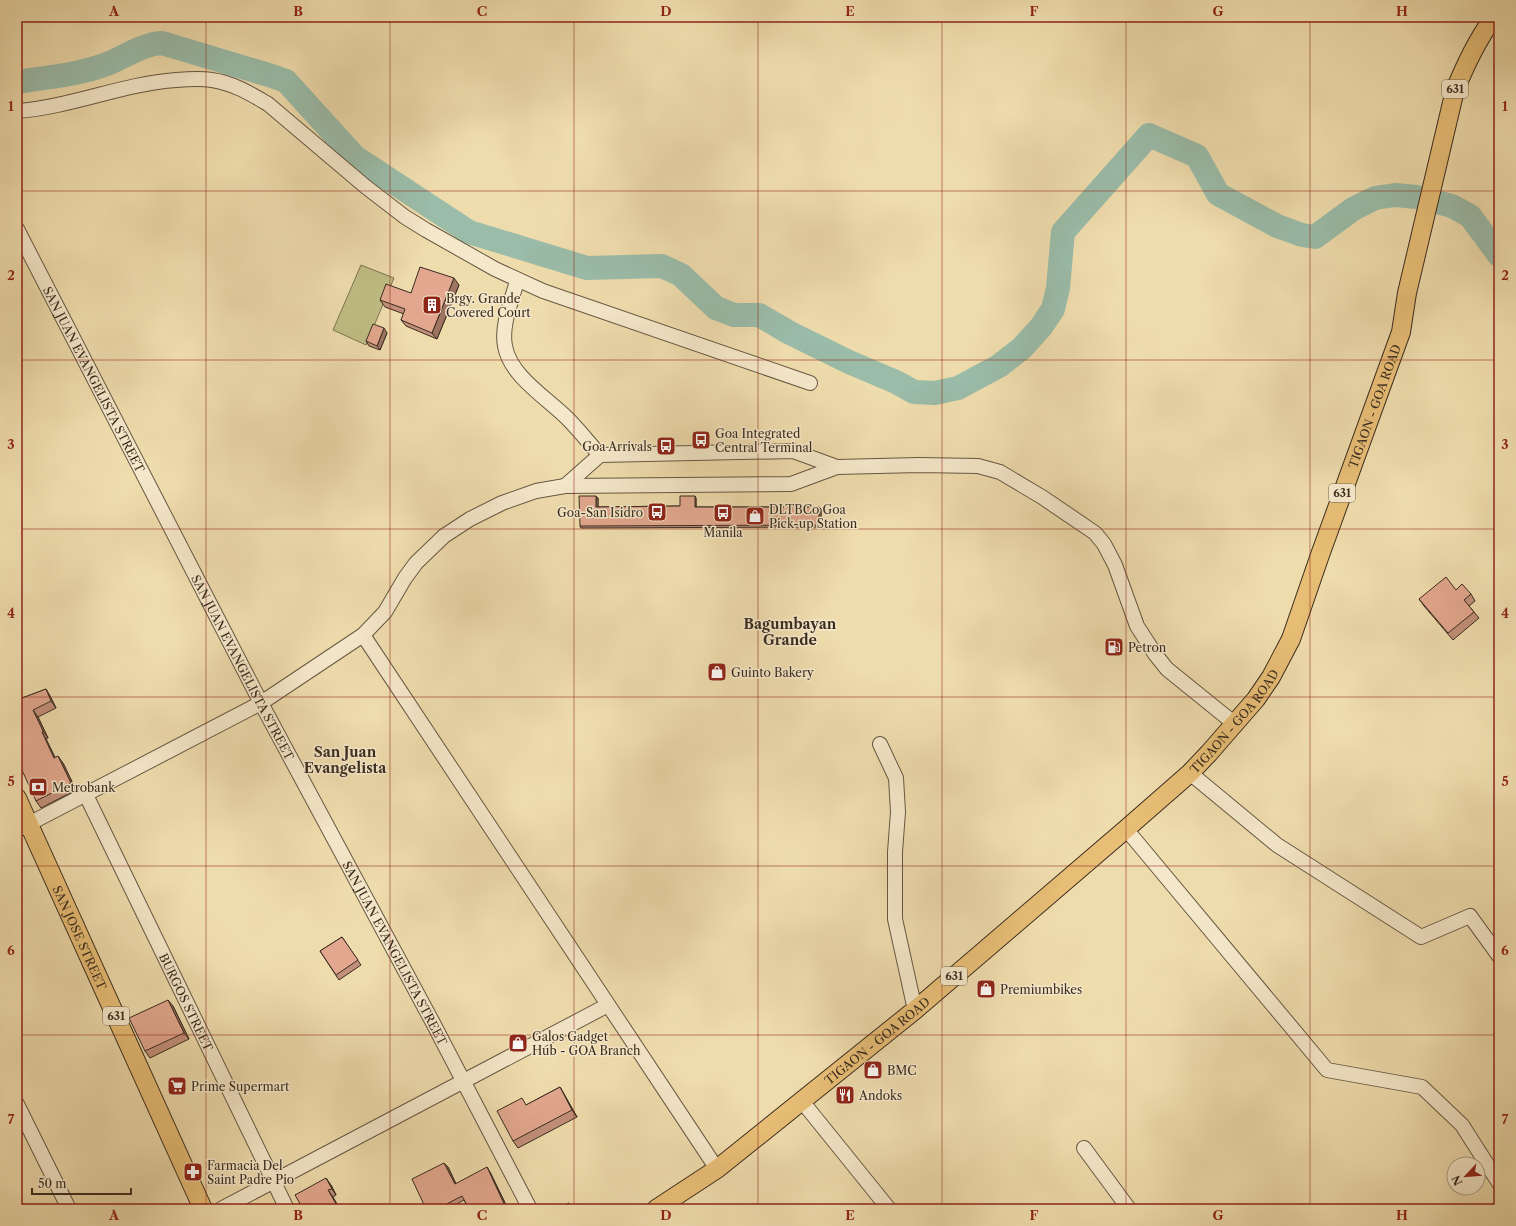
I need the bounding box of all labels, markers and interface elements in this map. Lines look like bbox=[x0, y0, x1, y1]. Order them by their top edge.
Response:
text: A bbox=[108, 3, 120, 19]
text: B bbox=[293, 3, 303, 19]
text: C bbox=[477, 3, 487, 19]
text: D bbox=[660, 3, 672, 19]
text: E bbox=[845, 3, 855, 19]
text: F bbox=[1030, 3, 1039, 19]
text: G bbox=[1212, 3, 1224, 19]
text: H bbox=[1396, 3, 1408, 19]
road number: 631 bbox=[1442, 80, 1468, 98]
text: 1 bbox=[8, 98, 14, 114]
text: 1 bbox=[1502, 98, 1508, 114]
text: 2 bbox=[7, 267, 15, 283]
text: 2 bbox=[1501, 267, 1509, 283]
street label: SAN JUAN EVANGELISTA STREET bbox=[40, 284, 148, 475]
place label: Brgy. Grande Covered Court bbox=[446, 291, 531, 320]
building icon: Brgy. Grande Covered Court bbox=[421, 294, 443, 316]
street label: TIGAON - GOA ROAD bbox=[1345, 342, 1404, 470]
place label: Goa Integrated Central Terminal bbox=[715, 426, 813, 455]
bus stop icon: Goa Integrated Central Terminal bbox=[690, 429, 712, 451]
bus stop icon: Goa Arrivals bbox=[655, 435, 677, 457]
text: 3 bbox=[7, 436, 15, 452]
text: 3 bbox=[1501, 436, 1509, 452]
place label: Goa Arrivals bbox=[582, 439, 652, 454]
road number: 631 bbox=[1329, 484, 1355, 502]
bus stop icon: Goa-San Isidro bbox=[646, 501, 668, 523]
bus stop icon: Manila bbox=[712, 502, 734, 524]
place label: DLTBCo Goa Pick-up Station bbox=[769, 502, 858, 531]
place label: Goa-San Isidro bbox=[557, 505, 643, 520]
shop icon: DLTBCo Goa Pick-up Station bbox=[744, 505, 766, 527]
place label: Manila bbox=[703, 525, 743, 540]
street label: SAN JUAN EVANGELISTA STREET bbox=[189, 572, 298, 762]
text: 4 bbox=[7, 605, 15, 621]
text: 4 bbox=[1501, 605, 1509, 621]
district label: Bagumbayan Grande bbox=[744, 615, 837, 649]
fuel station icon: Petron bbox=[1103, 636, 1125, 658]
place label: Petron bbox=[1128, 640, 1167, 655]
shop icon: Guinto Bakery bbox=[706, 661, 728, 683]
place label: Guinto Bakery bbox=[731, 665, 814, 680]
street label: TIGAON - GOA ROAD bbox=[1186, 666, 1281, 776]
district label: San Juan Evangelista bbox=[304, 743, 387, 777]
text: 5 bbox=[7, 773, 15, 789]
text: 5 bbox=[1501, 773, 1509, 789]
bank icon: Metrobank bbox=[27, 776, 49, 798]
place label: Metrobank bbox=[52, 780, 116, 795]
street label: SAN JUAN EVANGELISTA STREET bbox=[340, 858, 451, 1048]
street label: SAN JOSE STREET bbox=[50, 883, 110, 992]
text: 6 bbox=[7, 942, 15, 958]
text: 6 bbox=[1501, 942, 1509, 958]
street label: BURGOS STREET bbox=[156, 951, 217, 1053]
road number: 631 bbox=[941, 967, 967, 985]
shop icon: Premiumbikes bbox=[975, 978, 997, 1000]
place label: Premiumbikes bbox=[1000, 982, 1082, 997]
street label: TIGAON - GOA ROAD bbox=[821, 993, 933, 1087]
road number: 631 bbox=[103, 1007, 129, 1025]
place label: Galos Gadget Hub - GOA Branch bbox=[532, 1029, 641, 1058]
shop icon: Galos Gadget Hub - GOA Branch bbox=[507, 1032, 529, 1054]
shop icon: BMC bbox=[862, 1059, 884, 1081]
place label: BMC bbox=[887, 1063, 917, 1078]
supermarket icon: Prime Supermart bbox=[166, 1075, 188, 1097]
place label: Prime Supermart bbox=[191, 1079, 290, 1094]
restaurant icon: Andoks bbox=[834, 1084, 856, 1106]
place label: Andoks bbox=[858, 1088, 902, 1103]
text: 7 bbox=[8, 1111, 15, 1127]
text: 7 bbox=[1502, 1111, 1509, 1127]
north arrow bbox=[1446, 1156, 1486, 1196]
place label: Farmacia Del Saint Padre Pio bbox=[207, 1158, 294, 1187]
pharmacy icon: Farmacia Del Saint Padre Pio bbox=[182, 1161, 204, 1183]
scale bar bbox=[32, 1170, 131, 1196]
text: N bbox=[1448, 1173, 1465, 1188]
text: 50 m bbox=[38, 1176, 67, 1191]
text: A bbox=[108, 1207, 120, 1223]
text: B bbox=[293, 1207, 303, 1223]
text: C bbox=[477, 1207, 487, 1223]
text: D bbox=[660, 1207, 672, 1223]
text: E bbox=[845, 1207, 855, 1223]
text: F bbox=[1030, 1207, 1039, 1223]
text: G bbox=[1212, 1207, 1224, 1223]
text: H bbox=[1396, 1207, 1408, 1223]

